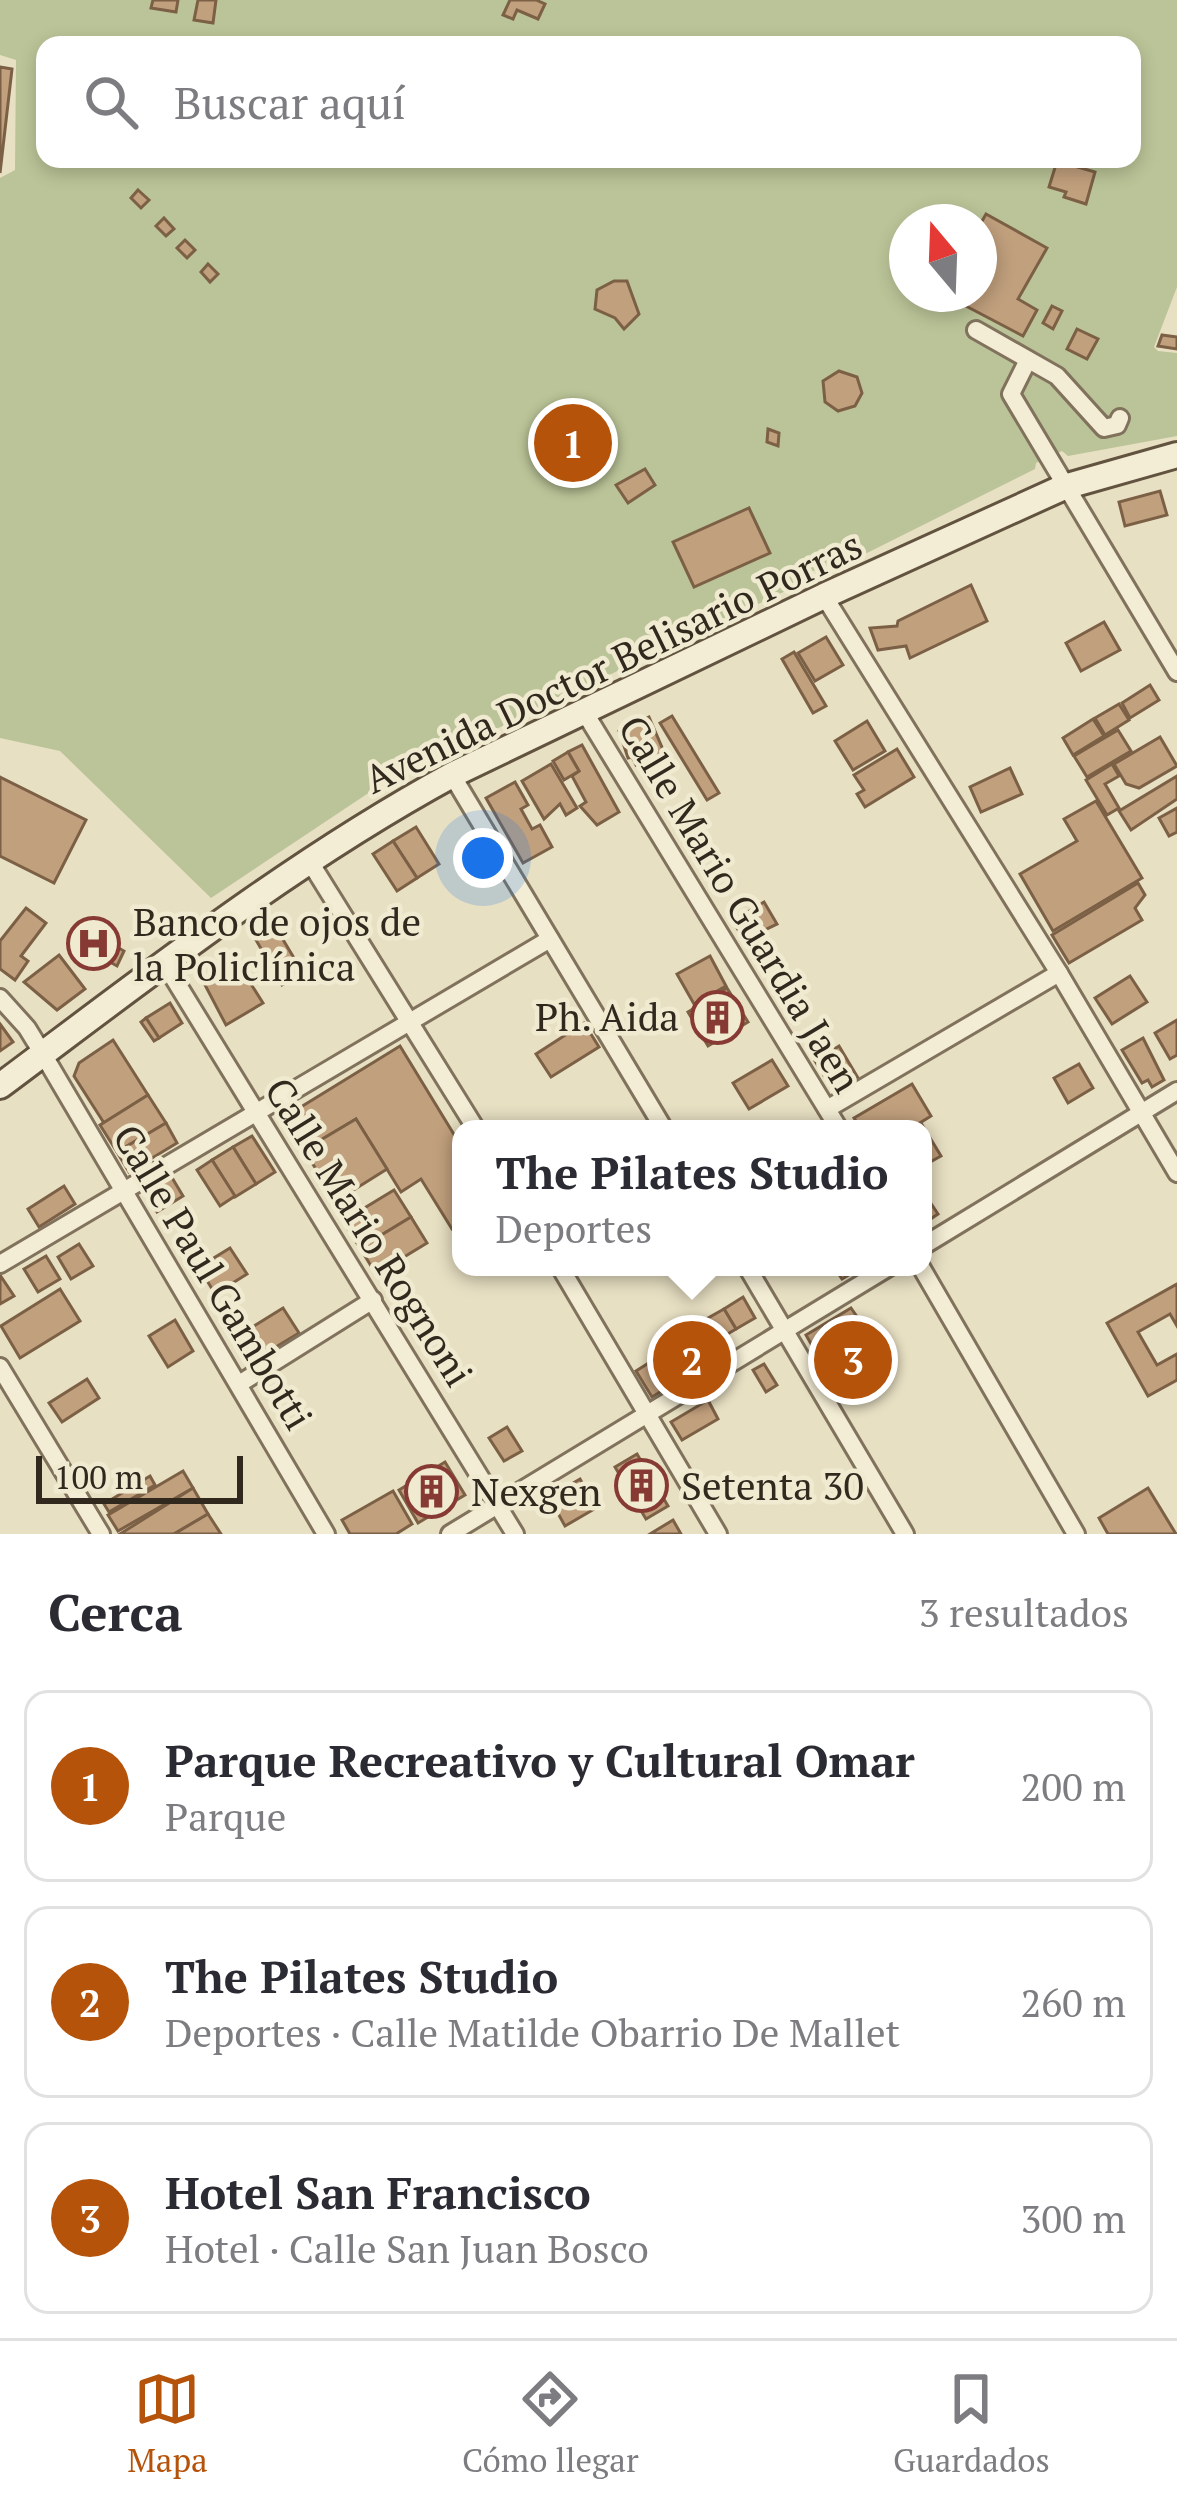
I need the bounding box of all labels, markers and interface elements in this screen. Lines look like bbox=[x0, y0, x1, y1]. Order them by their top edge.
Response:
search box bbox=[36, 36, 1141, 168]
icon: search bbox=[78, 69, 144, 135]
text: Buscar aquí bbox=[174, 72, 406, 132]
north arrow bbox=[889, 204, 997, 312]
pin: 1 bbox=[534, 398, 612, 488]
street label: Avenida Doctor Belisario Porras bbox=[355, 518, 870, 805]
street label: Calle Mario Guardia Jaen bbox=[608, 705, 874, 1102]
your location bbox=[453, 828, 513, 888]
place label: Banco de ojos de la Policlínica bbox=[133, 895, 421, 992]
hospital icon: Banco de ojos de la Policlínica bbox=[66, 916, 122, 972]
building icon: Ph. Aida bbox=[690, 989, 746, 1045]
place label: Ph. Aida bbox=[535, 990, 679, 1042]
street label: Calle Mario Rognoni bbox=[254, 1067, 486, 1396]
street label: Calle Paul Gambotti bbox=[102, 1114, 326, 1439]
popup bbox=[452, 1120, 932, 1276]
text: The Pilates Studio bbox=[495, 1142, 889, 1202]
text: Deportes bbox=[495, 1202, 652, 1254]
pin: 2 bbox=[653, 1315, 731, 1405]
pin: 3 bbox=[814, 1315, 892, 1405]
scale bar bbox=[36, 1450, 243, 1503]
text: 100 m bbox=[54, 1455, 143, 1498]
building icon: Setenta 30 bbox=[614, 1458, 670, 1514]
place label: Setenta 30 bbox=[681, 1459, 864, 1511]
building icon: Nexgen bbox=[404, 1464, 460, 1520]
place label: Nexgen bbox=[471, 1465, 602, 1517]
text: Cerca bbox=[48, 1578, 183, 1646]
text: 3 resultados bbox=[919, 1586, 1129, 1638]
text: Parque Recreativo y Cultural Omar bbox=[165, 1730, 915, 1790]
text: 1 bbox=[79, 1760, 101, 1812]
text: 200 m bbox=[1021, 1760, 1126, 1812]
text: Parque bbox=[165, 1790, 286, 1842]
text: The Pilates Studio bbox=[165, 1946, 558, 2006]
text: 2 bbox=[79, 1976, 101, 2028]
text: 260 m bbox=[1021, 1976, 1126, 2028]
text: Deportes · Calle Matilde Obarrio De Mallet bbox=[165, 2006, 900, 2058]
text: Hotel San Francisco bbox=[165, 2162, 591, 2222]
text: 3 bbox=[79, 2192, 101, 2244]
text: 300 m bbox=[1021, 2192, 1126, 2244]
text: Hotel · Calle San Juan Bosco bbox=[165, 2222, 649, 2274]
tab: Mapa bbox=[127, 2366, 208, 2481]
tab: Cómo llegar bbox=[462, 2366, 639, 2481]
tab: Guardados bbox=[893, 2366, 1050, 2481]

